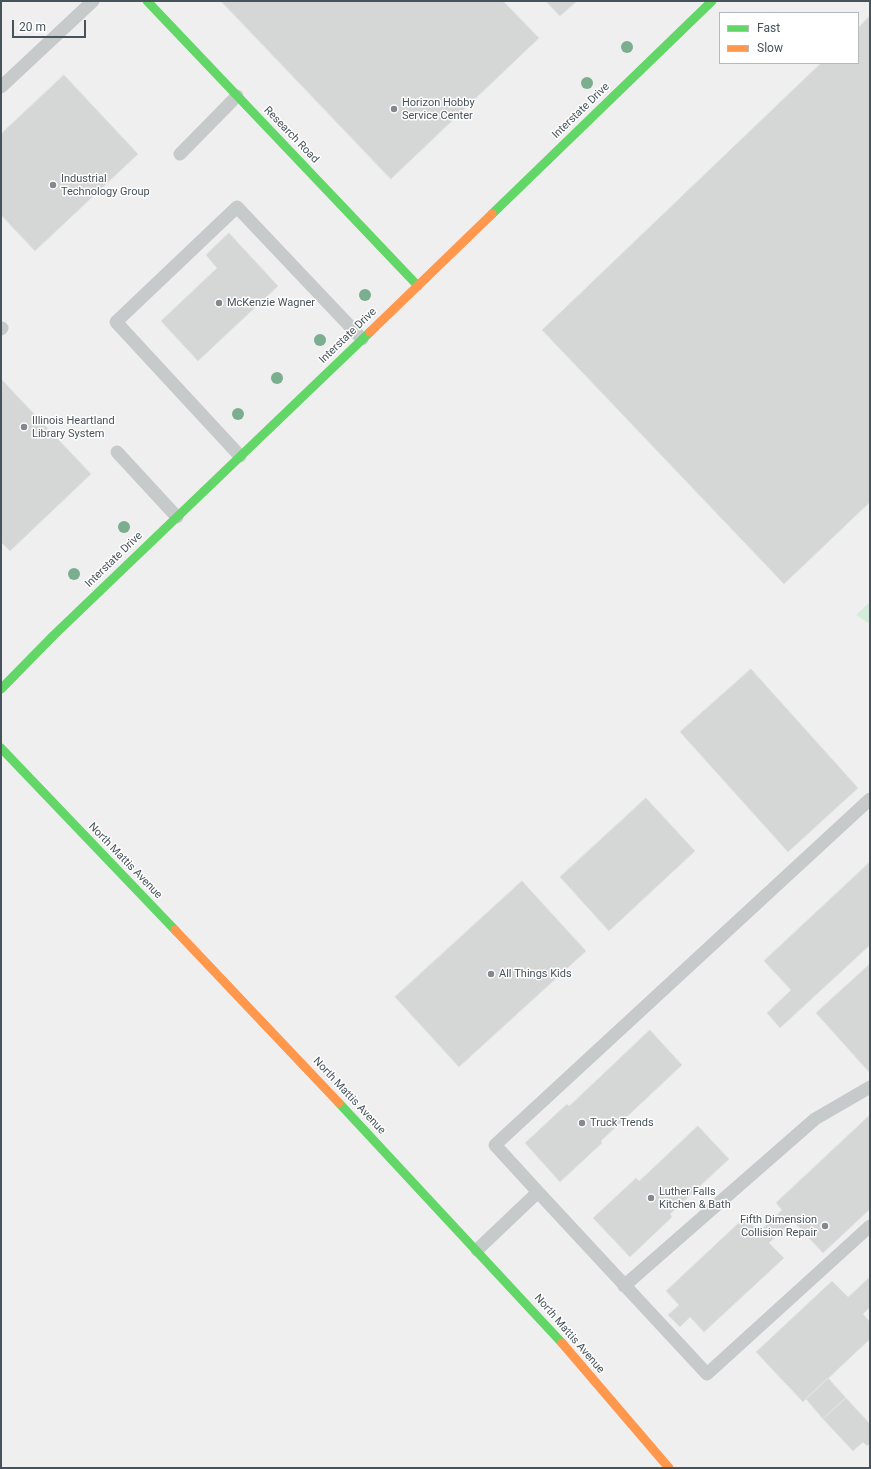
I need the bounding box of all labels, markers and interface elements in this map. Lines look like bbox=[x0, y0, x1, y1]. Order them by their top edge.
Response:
scale bar bbox=[14, 12, 88, 38]
legend bbox=[719, 12, 859, 64]
text: 20 m bbox=[19, 20, 46, 34]
text: Fast bbox=[757, 21, 780, 35]
text: Slow bbox=[757, 41, 783, 55]
street label: Interstate Drive bbox=[550, 80, 612, 142]
place label: Horizon Hobby Service Center bbox=[402, 96, 475, 122]
street label: Research Road bbox=[261, 104, 321, 166]
marker: Horizon Hobby Service Center bbox=[389, 104, 399, 114]
place label: Industrial Technology Group bbox=[61, 172, 150, 198]
marker: Industrial Technology Group bbox=[48, 180, 58, 190]
place label: McKenzie Wagner bbox=[227, 296, 315, 310]
marker: McKenzie Wagner bbox=[214, 298, 224, 308]
street label: Interstate Drive bbox=[317, 305, 379, 367]
place label: Illinois Heartland Library System bbox=[32, 414, 115, 440]
marker: Illinois Heartland Library System bbox=[19, 422, 29, 432]
street label: Interstate Drive bbox=[83, 529, 145, 591]
street label: North Mattis Avenue bbox=[85, 820, 165, 902]
place label: All Things Kids bbox=[499, 967, 572, 981]
marker: All Things Kids bbox=[486, 969, 496, 979]
street label: North Mattis Avenue bbox=[310, 1055, 388, 1137]
place label: Truck Trends bbox=[590, 1116, 654, 1130]
marker: Truck Trends bbox=[577, 1118, 587, 1128]
place label: Luther Falls Kitchen & Bath bbox=[659, 1185, 731, 1211]
marker: Luther Falls Kitchen & Bath bbox=[646, 1193, 656, 1203]
place label: Fifth Dimension Collision Repair bbox=[740, 1213, 817, 1239]
marker: Fifth Dimension Collision Repair bbox=[820, 1221, 830, 1231]
street label: North Mattis Avenue bbox=[531, 1292, 607, 1376]

